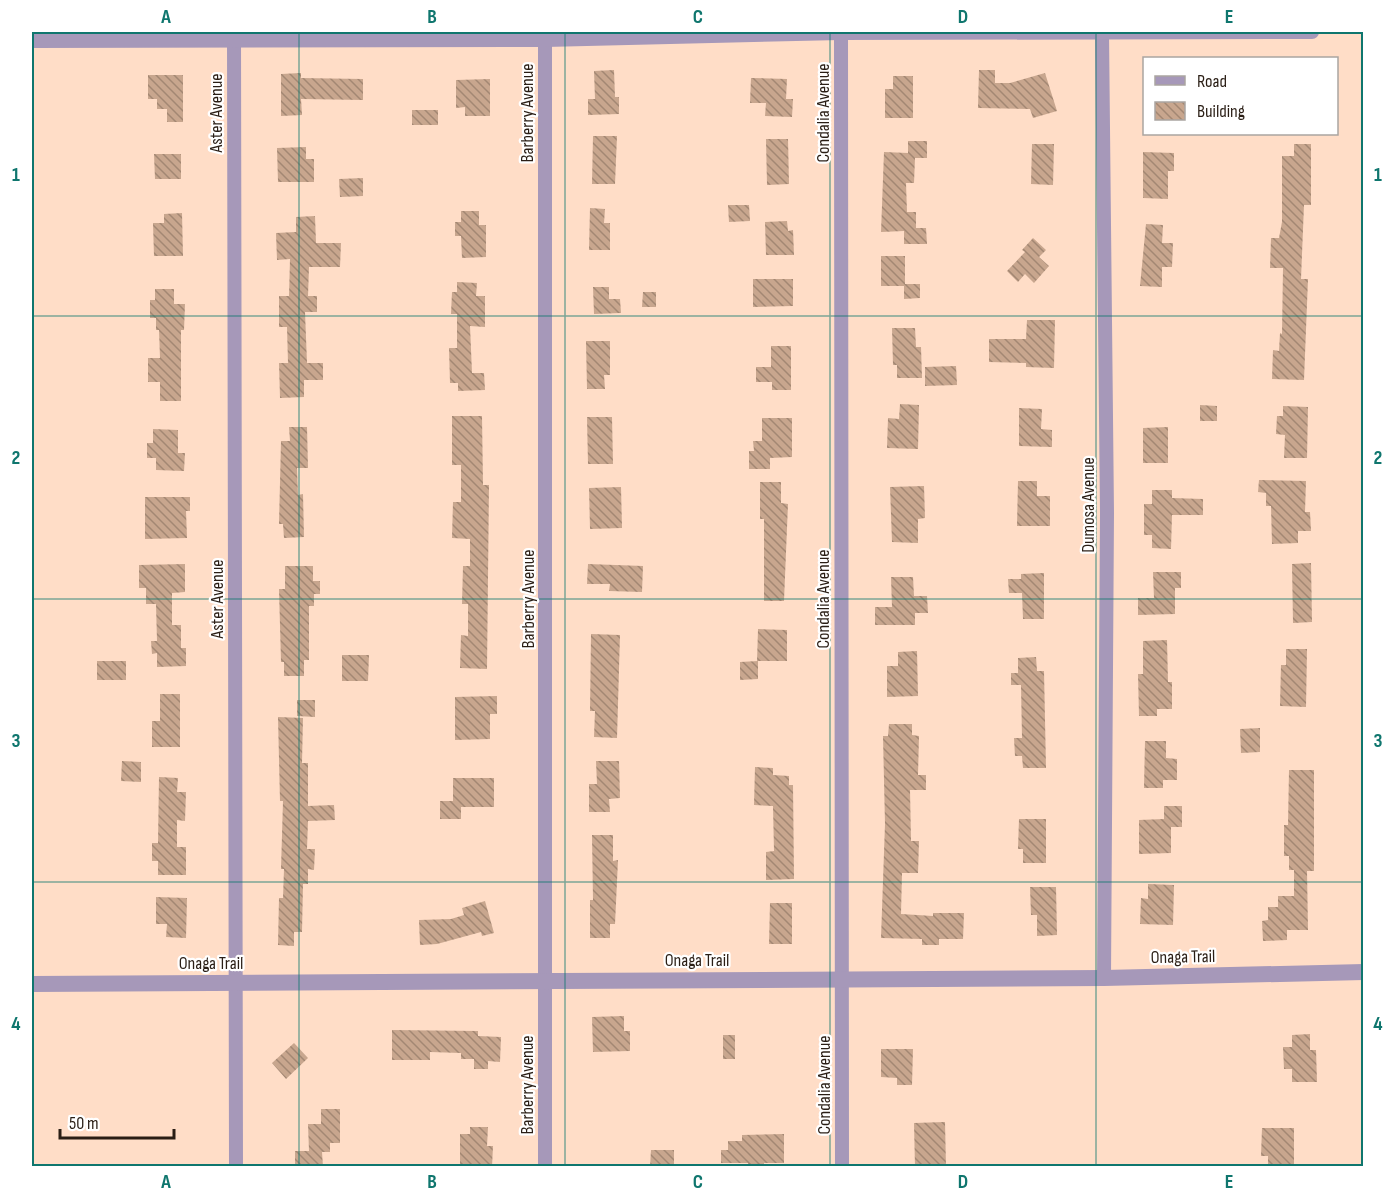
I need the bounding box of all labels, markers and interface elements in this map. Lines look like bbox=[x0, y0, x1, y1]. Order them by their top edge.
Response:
text: A bbox=[160, 5, 171, 29]
text: B bbox=[427, 5, 437, 29]
text: C bbox=[693, 5, 703, 29]
text: D bbox=[958, 5, 968, 29]
text: E bbox=[1225, 5, 1233, 29]
legend bbox=[1143, 57, 1338, 135]
street label: Barberry Avenue bbox=[517, 63, 538, 163]
street label: Condalia Avenue bbox=[813, 63, 834, 163]
text: Road bbox=[1197, 71, 1227, 92]
street label: Aster Avenue bbox=[206, 74, 227, 153]
text: Building bbox=[1197, 101, 1245, 122]
text: 1 bbox=[12, 163, 20, 187]
text: 1 bbox=[1374, 163, 1382, 187]
text: 2 bbox=[12, 446, 20, 470]
text: 2 bbox=[1374, 446, 1382, 470]
street label: Dumosa Avenue bbox=[1078, 457, 1099, 553]
street label: Barberry Avenue bbox=[518, 549, 539, 649]
street label: Condalia Avenue bbox=[813, 549, 834, 649]
street label: Aster Avenue bbox=[207, 560, 228, 639]
text: 3 bbox=[12, 729, 21, 753]
text: 3 bbox=[1374, 729, 1383, 753]
street label: Onaga Trail bbox=[1150, 946, 1216, 968]
street label: Onaga Trail bbox=[665, 950, 729, 971]
street label: Onaga Trail bbox=[179, 953, 243, 974]
text: 4 bbox=[11, 1012, 21, 1036]
text: 4 bbox=[1373, 1012, 1383, 1036]
street label: Barberry Avenue bbox=[517, 1035, 538, 1135]
street label: Condalia Avenue bbox=[814, 1035, 835, 1135]
scale bar bbox=[60, 1102, 174, 1140]
text: 50 m bbox=[69, 1113, 99, 1134]
text: A bbox=[160, 1170, 171, 1194]
text: B bbox=[427, 1170, 437, 1194]
text: C bbox=[693, 1170, 703, 1194]
text: D bbox=[958, 1170, 968, 1194]
text: E bbox=[1225, 1170, 1233, 1194]

